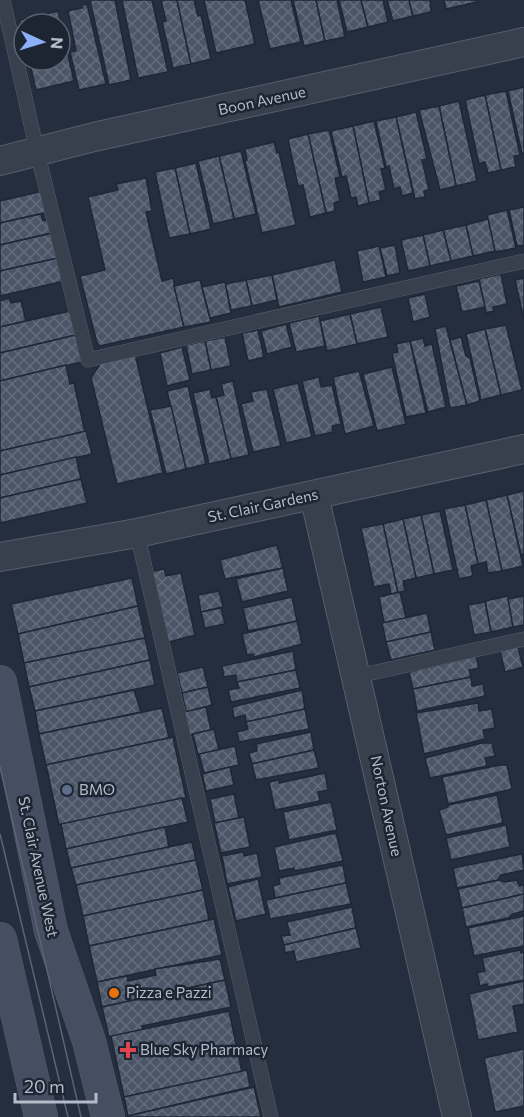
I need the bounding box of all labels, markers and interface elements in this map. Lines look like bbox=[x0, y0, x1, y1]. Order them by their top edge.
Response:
north arrow bbox=[12, 12, 72, 72]
text: N bbox=[48, 36, 67, 50]
street label: Boon Avenue bbox=[216, 82, 307, 118]
street label: St. Clair Gardens bbox=[206, 484, 320, 526]
street label: Norton Avenue bbox=[367, 754, 406, 858]
place label: BMO bbox=[79, 780, 115, 798]
marker: BMO bbox=[60, 783, 74, 797]
street label: St. Clair Avenue West bbox=[15, 795, 63, 939]
place label: Pizza e Pazzi bbox=[126, 983, 212, 1001]
marker: Pizza e Pazzi bbox=[107, 986, 121, 1000]
place label: Blue Sky Pharmacy bbox=[140, 1040, 268, 1058]
marker: Blue Sky Pharmacy bbox=[121, 1043, 135, 1057]
scale bar bbox=[15, 1066, 96, 1104]
text: 20 m bbox=[24, 1075, 65, 1097]

